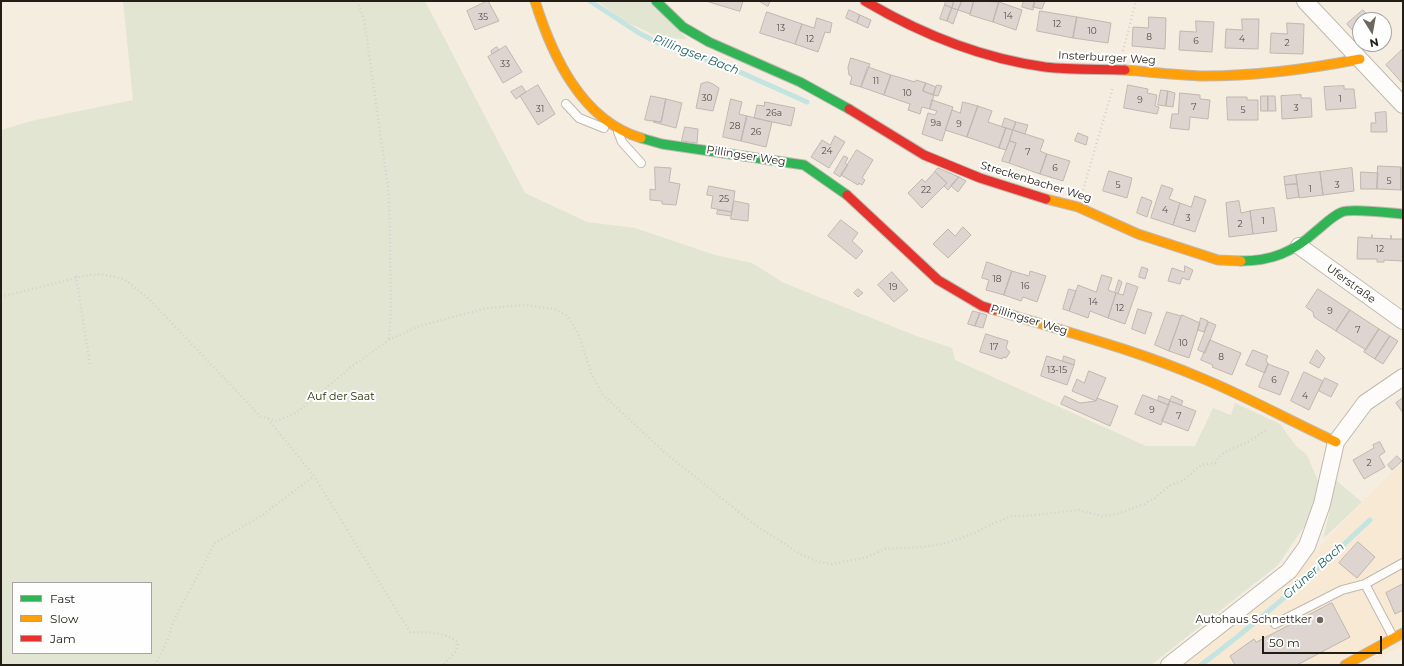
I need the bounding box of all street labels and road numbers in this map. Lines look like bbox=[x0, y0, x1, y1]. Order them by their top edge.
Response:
street label: Insterburger Weg bbox=[1058, 49, 1156, 67]
street label: Pillingser Weg bbox=[706, 143, 786, 169]
street label: Streckenbacher Weg bbox=[979, 159, 1093, 205]
street label: Uferstraße bbox=[1324, 262, 1378, 306]
street label: Pillingser Weg bbox=[989, 302, 1069, 338]

